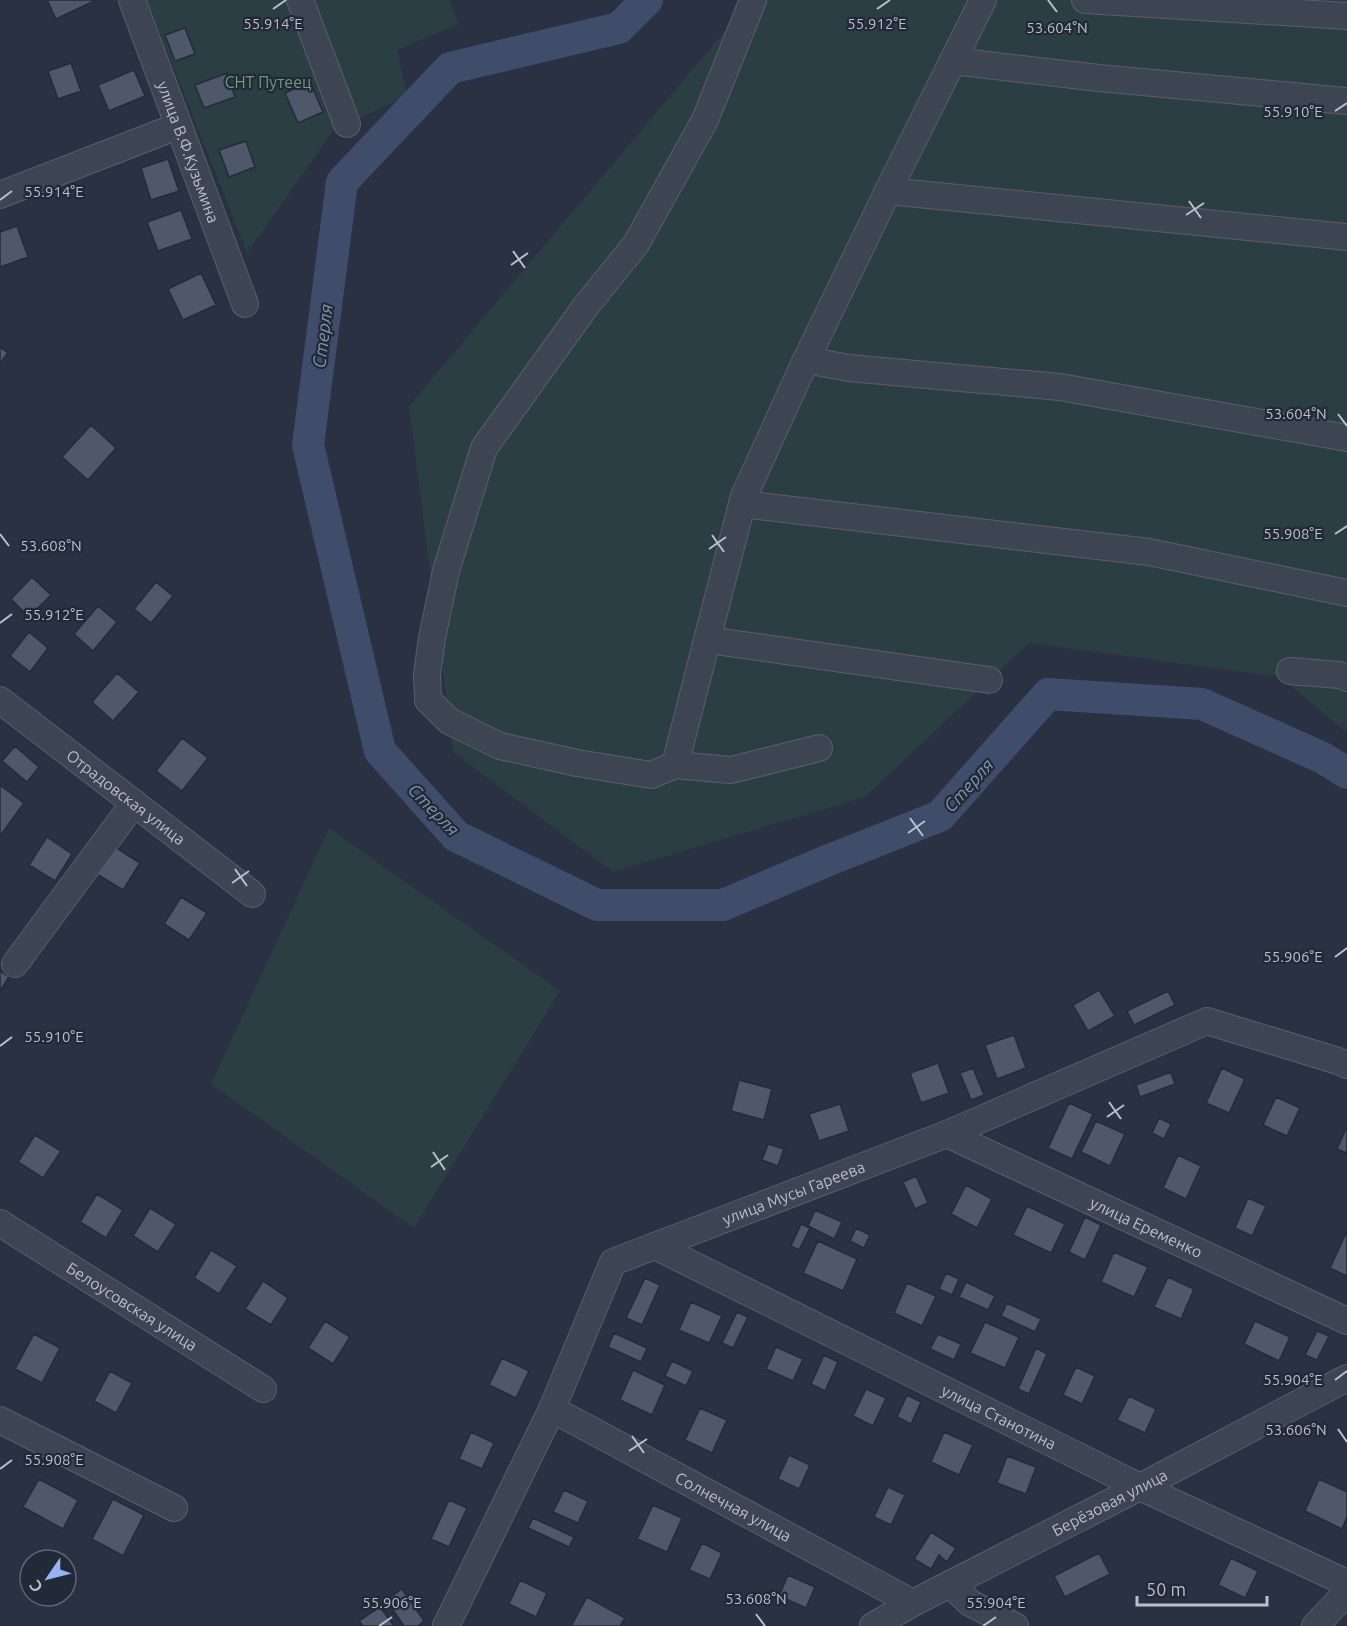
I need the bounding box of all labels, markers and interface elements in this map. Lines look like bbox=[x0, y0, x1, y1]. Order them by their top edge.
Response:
text: 55.914°E bbox=[243, 15, 303, 32]
text: 55.912°E bbox=[847, 15, 907, 32]
text: 53.604°N bbox=[1026, 19, 1088, 36]
park label: СНТ Путеец bbox=[225, 73, 311, 91]
street label: улица В.Ф.Кузьмина bbox=[154, 78, 223, 225]
text: 55.910°E bbox=[1263, 103, 1323, 120]
text: 55.914°E bbox=[24, 183, 84, 200]
water label: Стерля bbox=[308, 303, 336, 369]
text: 53.604°N bbox=[1265, 405, 1327, 422]
text: 55.908°E bbox=[1263, 525, 1323, 542]
text: 53.608°N bbox=[20, 537, 82, 554]
text: 55.912°E bbox=[24, 606, 84, 623]
street label: Отрадовская улица bbox=[63, 746, 189, 848]
water label: Стерля bbox=[939, 755, 997, 815]
water label: Стерля bbox=[405, 779, 463, 839]
text: 55.906°E bbox=[1263, 948, 1323, 965]
text: 55.910°E bbox=[24, 1028, 84, 1045]
street label: улица Мусы Гареева bbox=[720, 1157, 867, 1228]
street label: улица Еременко bbox=[1087, 1193, 1205, 1261]
street label: Белоусовская улица bbox=[63, 1258, 201, 1354]
text: 55.904°E bbox=[1263, 1371, 1323, 1388]
street label: улица Станотина bbox=[939, 1381, 1059, 1453]
text: 53.606°N bbox=[1265, 1421, 1327, 1438]
text: 55.908°E bbox=[24, 1451, 84, 1468]
street label: Берёзовая улица bbox=[1049, 1465, 1170, 1539]
street label: Солнечная улица bbox=[672, 1468, 794, 1545]
north arrow bbox=[18, 1548, 78, 1608]
scale bar bbox=[1137, 1569, 1268, 1607]
text: С bbox=[25, 1577, 46, 1596]
text: 50 m bbox=[1146, 1579, 1186, 1599]
text: 53.608°N bbox=[725, 1590, 787, 1607]
text: 55.906°E bbox=[362, 1594, 422, 1611]
text: 55.904°E bbox=[966, 1594, 1026, 1611]

